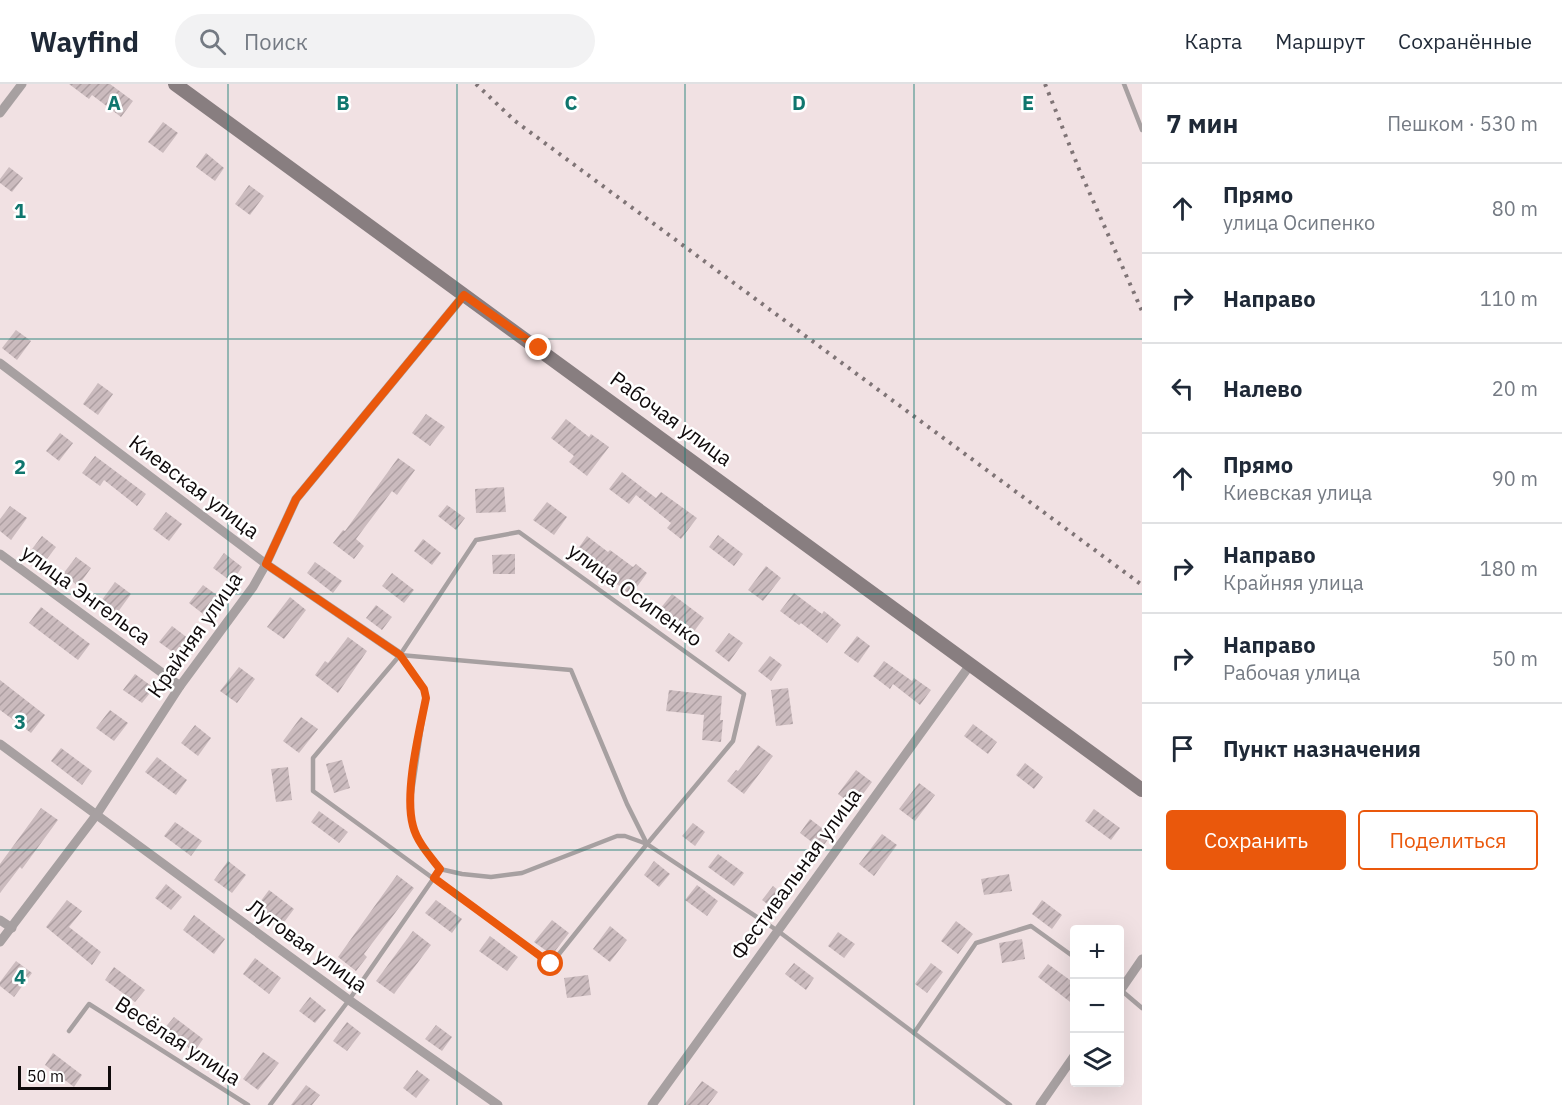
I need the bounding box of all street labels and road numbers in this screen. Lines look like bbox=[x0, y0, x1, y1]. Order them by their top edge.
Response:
street label: Рабочая улица bbox=[605, 364, 738, 472]
street label: Киевская улица bbox=[124, 428, 266, 545]
street label: улица Осипенко bbox=[563, 536, 708, 652]
street label: улица Энгельса bbox=[16, 538, 157, 651]
street label: Крайняя улица bbox=[140, 566, 248, 703]
street label: Фестивальная улица bbox=[723, 782, 867, 965]
street label: Луговая улица bbox=[242, 892, 373, 998]
street label: Весёлая улица bbox=[110, 989, 247, 1091]

